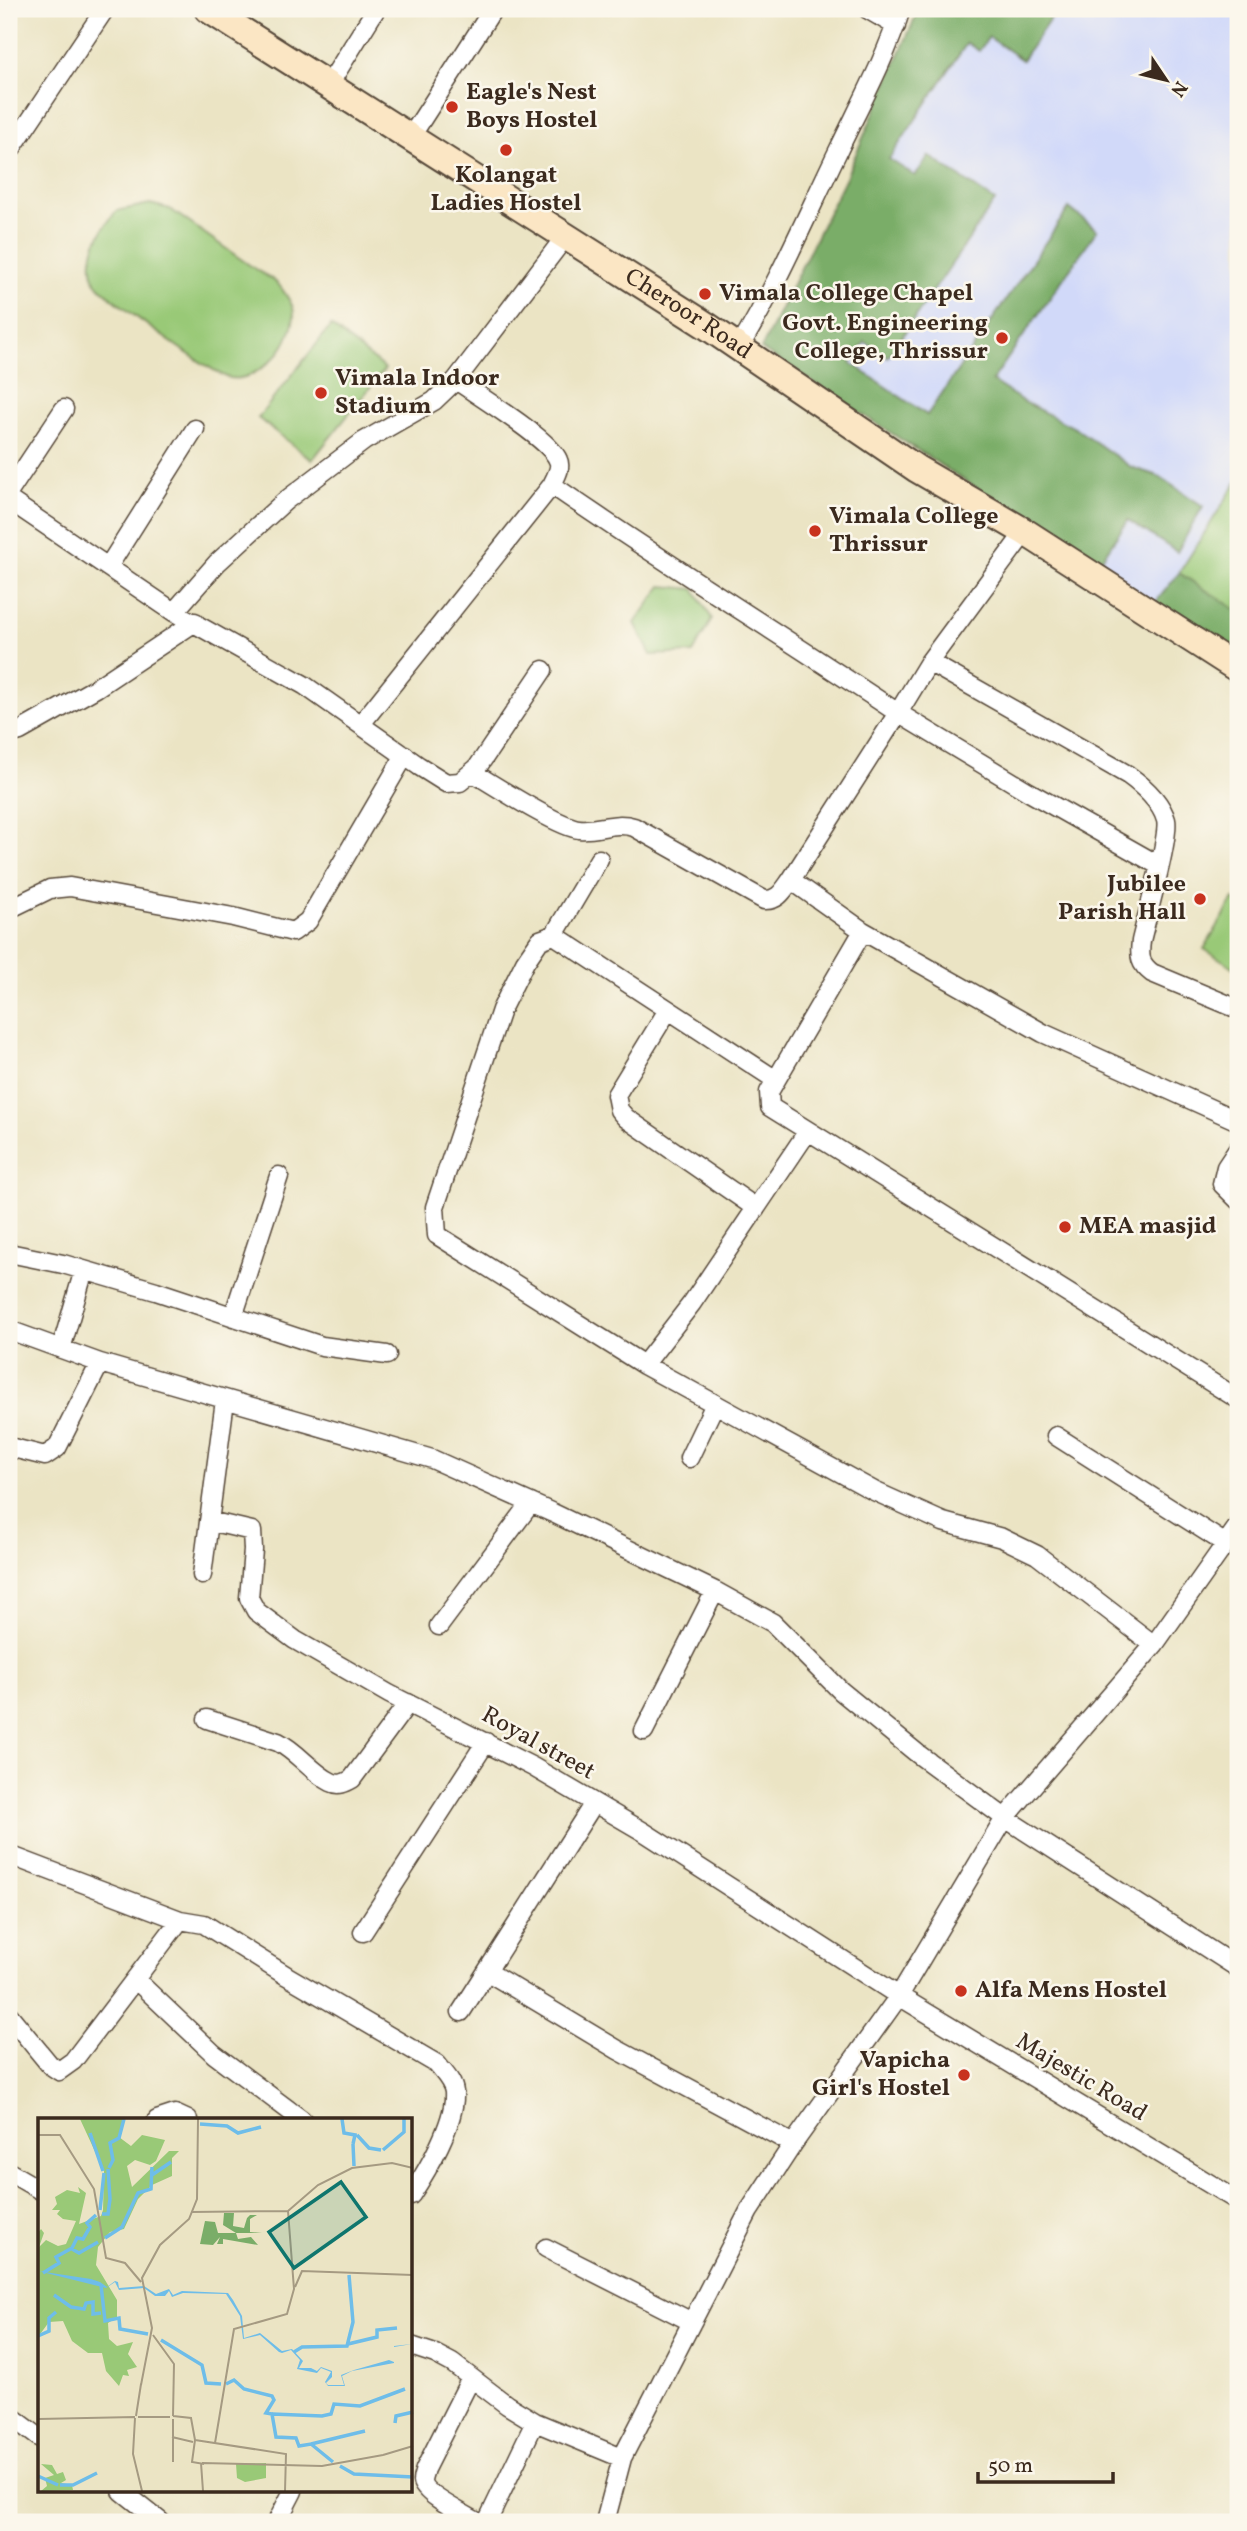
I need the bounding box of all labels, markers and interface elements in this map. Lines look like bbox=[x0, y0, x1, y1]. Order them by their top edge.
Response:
north arrow bbox=[1132, 46, 1202, 116]
text: N bbox=[1164, 75, 1193, 102]
place label: Eagle's Nest Boys Hostel bbox=[466, 76, 597, 138]
marker: Eagle's Nest Boys Hostel bbox=[444, 99, 460, 115]
marker: Kolangat Ladies Hostel bbox=[498, 142, 514, 158]
place label: Kolangat Ladies Hostel bbox=[430, 159, 582, 221]
street label: Cheroor Road bbox=[618, 261, 759, 369]
place label: Vimala College Chapel bbox=[719, 277, 973, 311]
marker: Vimala College Chapel bbox=[697, 286, 713, 302]
place label: Govt. Engineering College, Thrissur bbox=[782, 307, 988, 369]
marker: Govt. Engineering College, Thrissur bbox=[994, 330, 1010, 346]
place label: Vimala Indoor Stadium bbox=[335, 362, 499, 424]
marker: Vimala Indoor Stadium bbox=[313, 385, 329, 401]
place label: Vimala College Thrissur bbox=[829, 500, 999, 562]
marker: Vimala College Thrissur bbox=[807, 523, 823, 539]
place label: Jubilee Parish Hall bbox=[1058, 868, 1186, 930]
marker: Jubilee Parish Hall bbox=[1192, 891, 1208, 907]
place label: MEA masjid bbox=[1079, 1210, 1217, 1244]
marker: MEA masjid bbox=[1057, 1219, 1073, 1235]
street label: Royal street bbox=[475, 1699, 601, 1789]
place label: Alfa Mens Hostel bbox=[975, 1974, 1167, 2008]
marker: Alfa Mens Hostel bbox=[953, 1983, 969, 1999]
street label: Majestic Road bbox=[1009, 2025, 1153, 2131]
place label: Vapicha Girl's Hostel bbox=[812, 2044, 950, 2106]
marker: Vapicha Girl's Hostel bbox=[956, 2067, 972, 2083]
inset map bbox=[38, 2118, 413, 2492]
scale bar bbox=[978, 2440, 1112, 2484]
text: 50 m bbox=[988, 2452, 1033, 2481]

